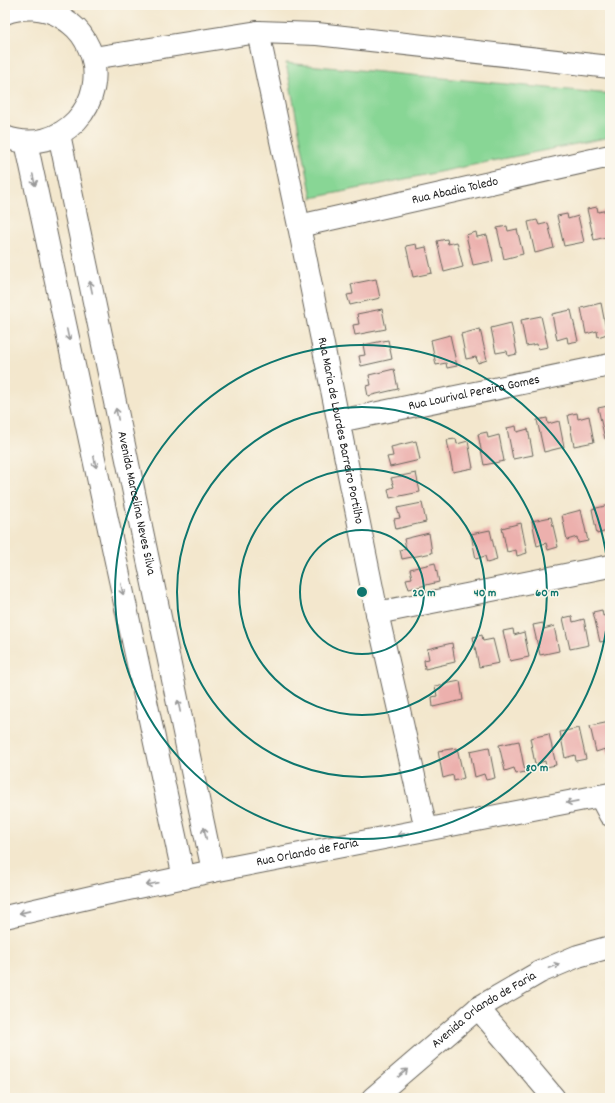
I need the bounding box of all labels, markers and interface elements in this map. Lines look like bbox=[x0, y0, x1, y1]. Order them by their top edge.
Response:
street label: Rua Abadia Toledo bbox=[410, 172, 500, 210]
one-way arrow bbox=[31, 173, 39, 186]
one-way arrow bbox=[86, 281, 94, 294]
one-way arrow bbox=[64, 328, 72, 341]
street label: Rua Maria de Lourdes Barreiro Portilho bbox=[312, 336, 368, 526]
street label: Rua Lourival Pereira Gomes bbox=[407, 370, 542, 416]
one-way arrow bbox=[113, 408, 121, 421]
street label: Avenida Marcelina Neves Silva bbox=[112, 429, 161, 578]
one-way arrow bbox=[91, 455, 99, 468]
one-way arrow bbox=[118, 582, 126, 595]
centre of rings bbox=[355, 585, 369, 599]
text: 20 m bbox=[413, 585, 435, 602]
text: 40 m bbox=[474, 585, 496, 602]
text: 60 m bbox=[535, 585, 559, 602]
one-way arrow bbox=[174, 700, 182, 713]
text: 80 m bbox=[526, 760, 548, 777]
one-way arrow bbox=[566, 798, 579, 806]
one-way arrow bbox=[201, 827, 209, 840]
one-way arrow bbox=[397, 830, 410, 838]
street label: Rua Orlando de Faria bbox=[255, 833, 361, 872]
one-way arrow bbox=[146, 881, 159, 889]
one-way arrow bbox=[19, 909, 32, 917]
one-way arrow bbox=[547, 962, 559, 969]
street label: Avenida Orlando de Faria bbox=[427, 966, 541, 1053]
one-way arrow bbox=[397, 1068, 408, 1077]

